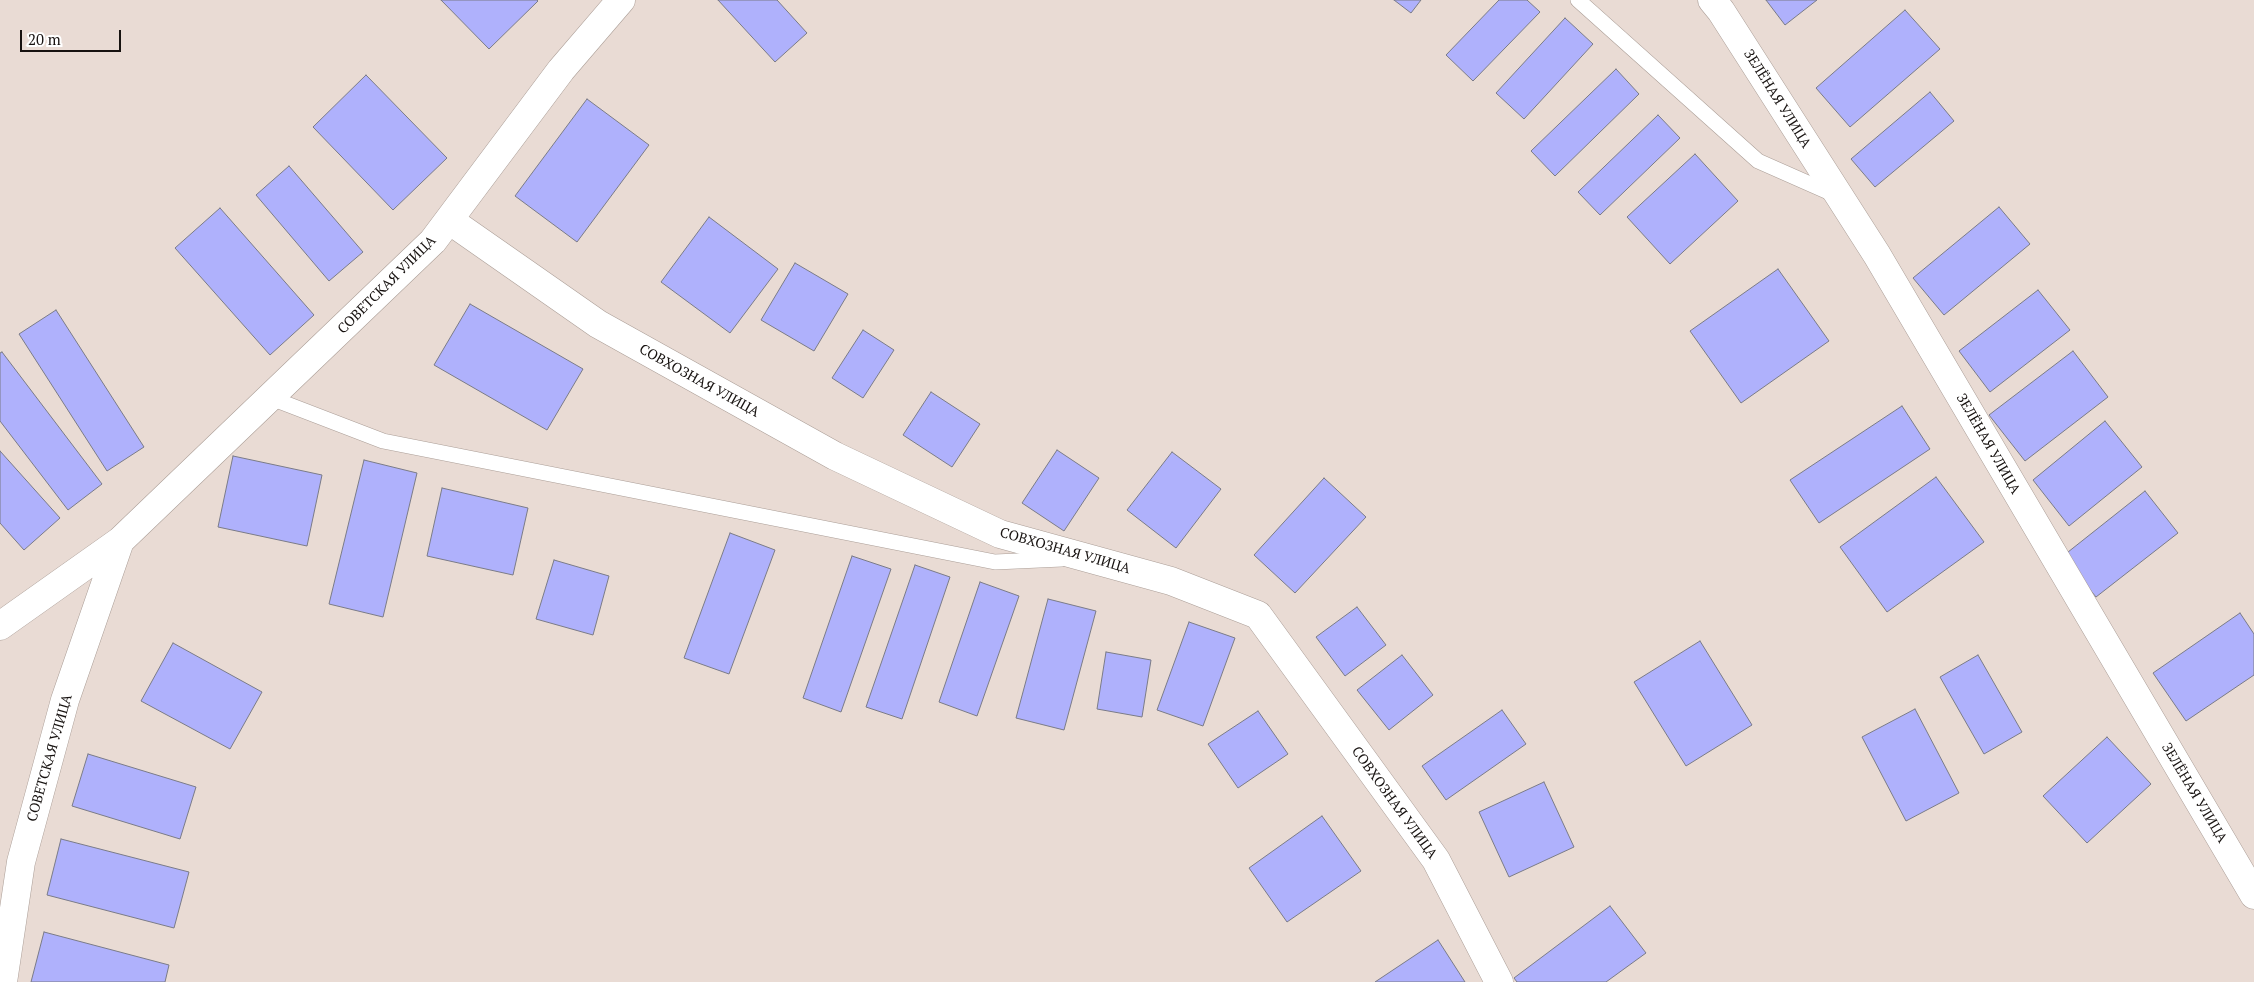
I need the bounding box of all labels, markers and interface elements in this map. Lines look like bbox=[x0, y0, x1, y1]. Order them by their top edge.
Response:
scale bar bbox=[22, 20, 124, 52]
text: 20 m bbox=[28, 29, 61, 49]
street label: ЗЕЛЁНАЯ УЛИЦА bbox=[1740, 47, 1814, 151]
street label: СОВЕТСКАЯ УЛИЦА bbox=[334, 232, 440, 338]
street label: СОВХОЗНАЯ УЛИЦА bbox=[636, 341, 762, 421]
street label: ЗЕЛЁНАЯ УЛИЦА bbox=[1952, 391, 2024, 497]
street label: СОВХОЗНАЯ УЛИЦА bbox=[998, 524, 1132, 578]
street label: СОВЕТСКАЯ УЛИЦА bbox=[24, 692, 76, 824]
street label: ЗЕЛЁНАЯ УЛИЦА bbox=[2158, 740, 2230, 846]
street label: СОВХОЗНАЯ УЛИЦА bbox=[1348, 744, 1440, 862]

